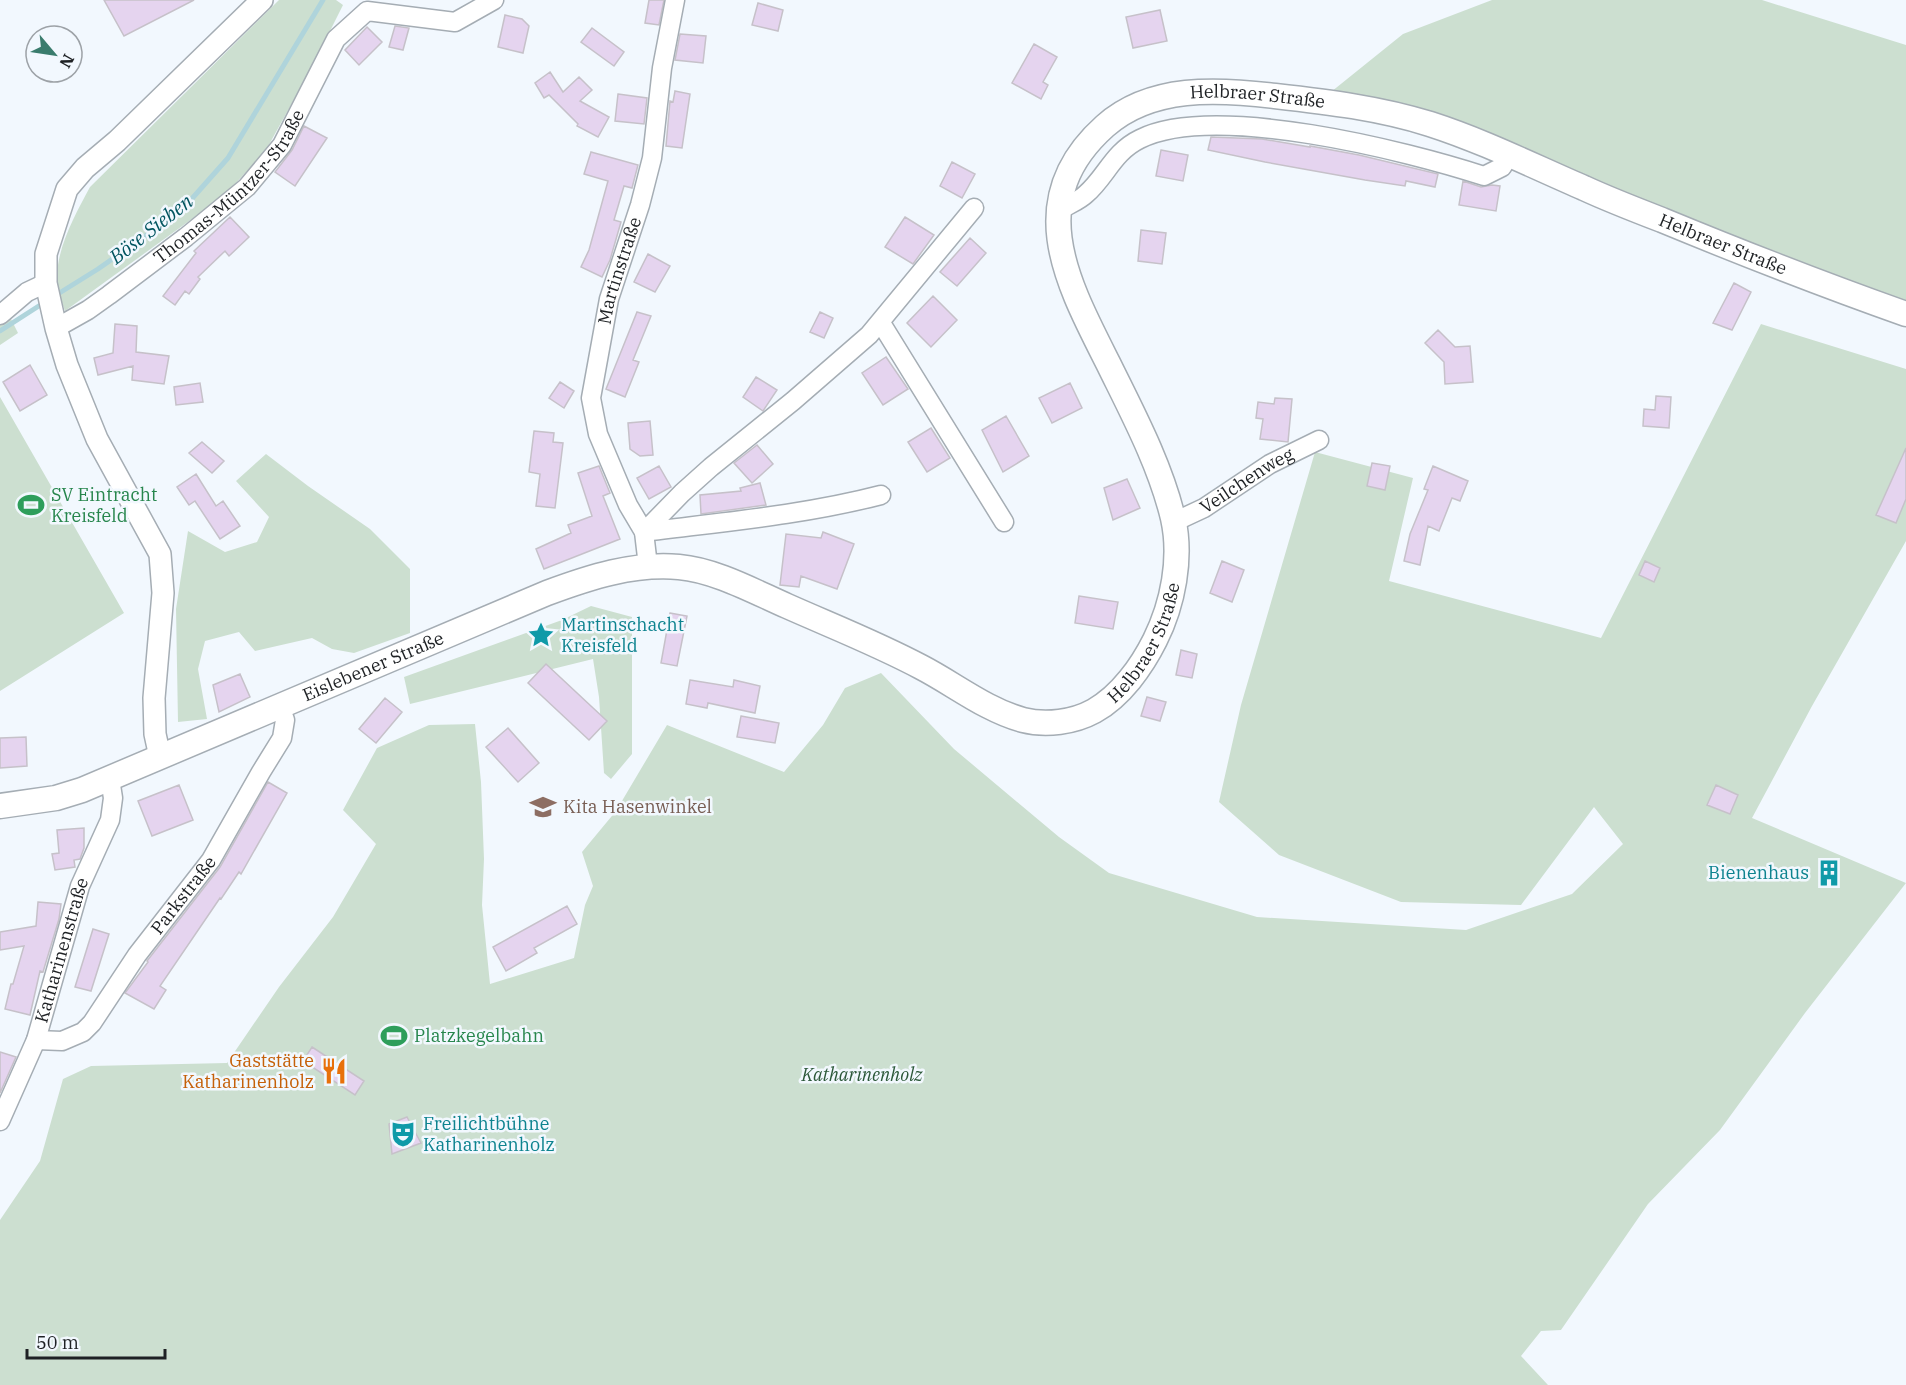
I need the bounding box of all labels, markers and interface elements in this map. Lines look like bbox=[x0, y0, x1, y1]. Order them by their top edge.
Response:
north arrow bbox=[24, 24, 84, 84]
text: N bbox=[55, 51, 79, 72]
street label: Helbraer Straße bbox=[1189, 80, 1326, 113]
street label: Thomas-Müntzer-Straße bbox=[149, 105, 309, 269]
water label: Böse Sieben bbox=[102, 187, 199, 270]
street label: Helbraer Straße bbox=[1656, 208, 1790, 280]
street label: Martinstraße bbox=[593, 214, 646, 326]
street label: Veilchenweg bbox=[1195, 442, 1297, 518]
place label: SV Eintracht Kreisfeld bbox=[51, 483, 157, 527]
sports icon: SV Eintracht Kreisfeld bbox=[16, 490, 46, 520]
street label: Helbraer Straße bbox=[1102, 580, 1185, 708]
place label: Martinschacht Kreisfeld bbox=[561, 613, 684, 657]
place icon: Martinschacht Kreisfeld bbox=[526, 620, 556, 650]
street label: Eislebener Straße bbox=[299, 626, 447, 706]
school or university icon: Kita Hasenwinkel bbox=[528, 792, 558, 822]
place label: Kita Hasenwinkel bbox=[563, 795, 712, 818]
street label: Parkstraße bbox=[145, 851, 221, 939]
building icon: Bienenhaus bbox=[1814, 858, 1844, 888]
place label: Bienenhaus bbox=[1708, 861, 1809, 884]
street label: Katharinenstraße bbox=[30, 874, 93, 1025]
sports icon: Platzkegelbahn bbox=[379, 1021, 409, 1051]
place label: Platzkegelbahn bbox=[414, 1024, 544, 1047]
place label: Gaststätte Katharinenholz bbox=[182, 1049, 314, 1093]
restaurant icon: Gaststätte Katharinenholz bbox=[319, 1056, 349, 1086]
park label: Katharinenholz bbox=[801, 1063, 923, 1086]
place label: Freilichtbühne Katharinenholz bbox=[423, 1112, 555, 1156]
theatre icon: Freilichtbühne Katharinenholz bbox=[388, 1119, 418, 1149]
scale bar bbox=[27, 1322, 165, 1360]
text: 50 m bbox=[36, 1331, 79, 1354]

